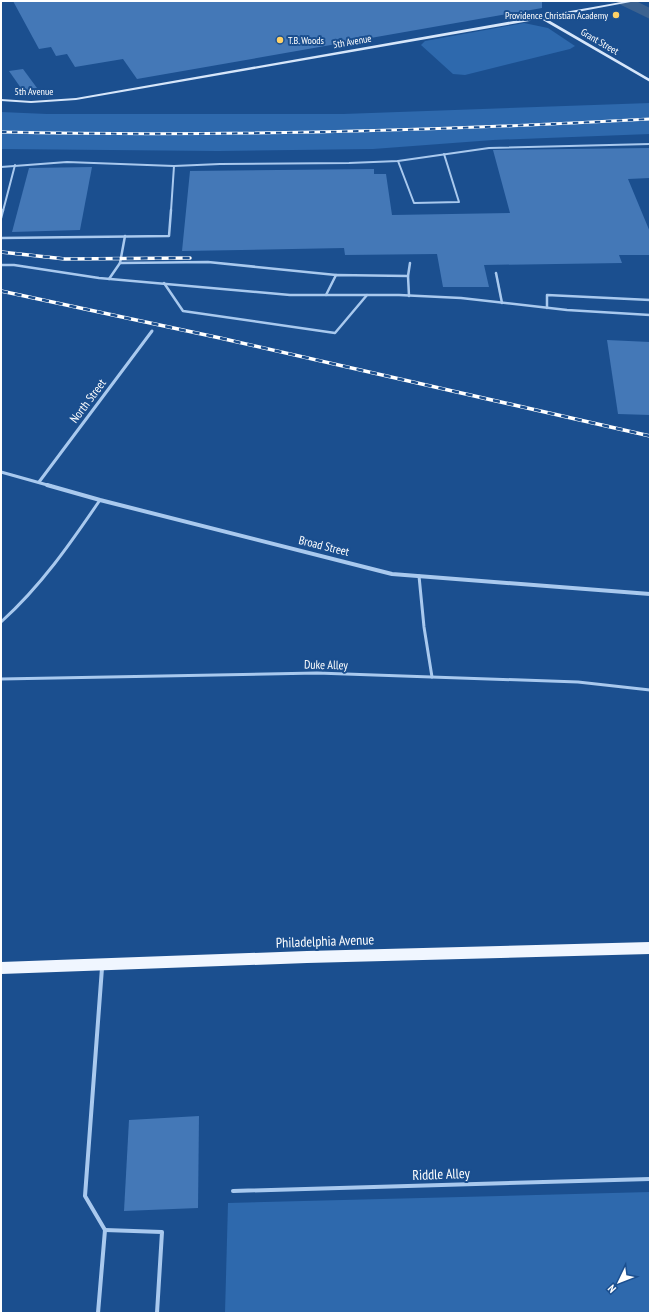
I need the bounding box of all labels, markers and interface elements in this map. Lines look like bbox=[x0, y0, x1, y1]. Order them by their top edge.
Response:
place label: Providence Christian Academy bbox=[505, 9, 608, 22]
marker: Providence Christian Academy bbox=[611, 10, 621, 20]
street label: Grant Street bbox=[578, 25, 621, 58]
street label: 5th Avenue bbox=[332, 32, 372, 51]
place label: T.B. Woods bbox=[288, 34, 325, 47]
marker: T.B. Woods bbox=[275, 35, 285, 45]
street label: 5th Avenue bbox=[15, 85, 53, 98]
street label: North Street bbox=[66, 375, 109, 426]
street label: Broad Street bbox=[297, 532, 352, 559]
street label: Duke Alley bbox=[304, 657, 348, 672]
street label: Philadelphia Avenue bbox=[276, 930, 375, 952]
street label: Riddle Alley bbox=[412, 1164, 471, 1184]
north arrow bbox=[599, 1262, 639, 1302]
text: N bbox=[605, 1282, 619, 1296]

